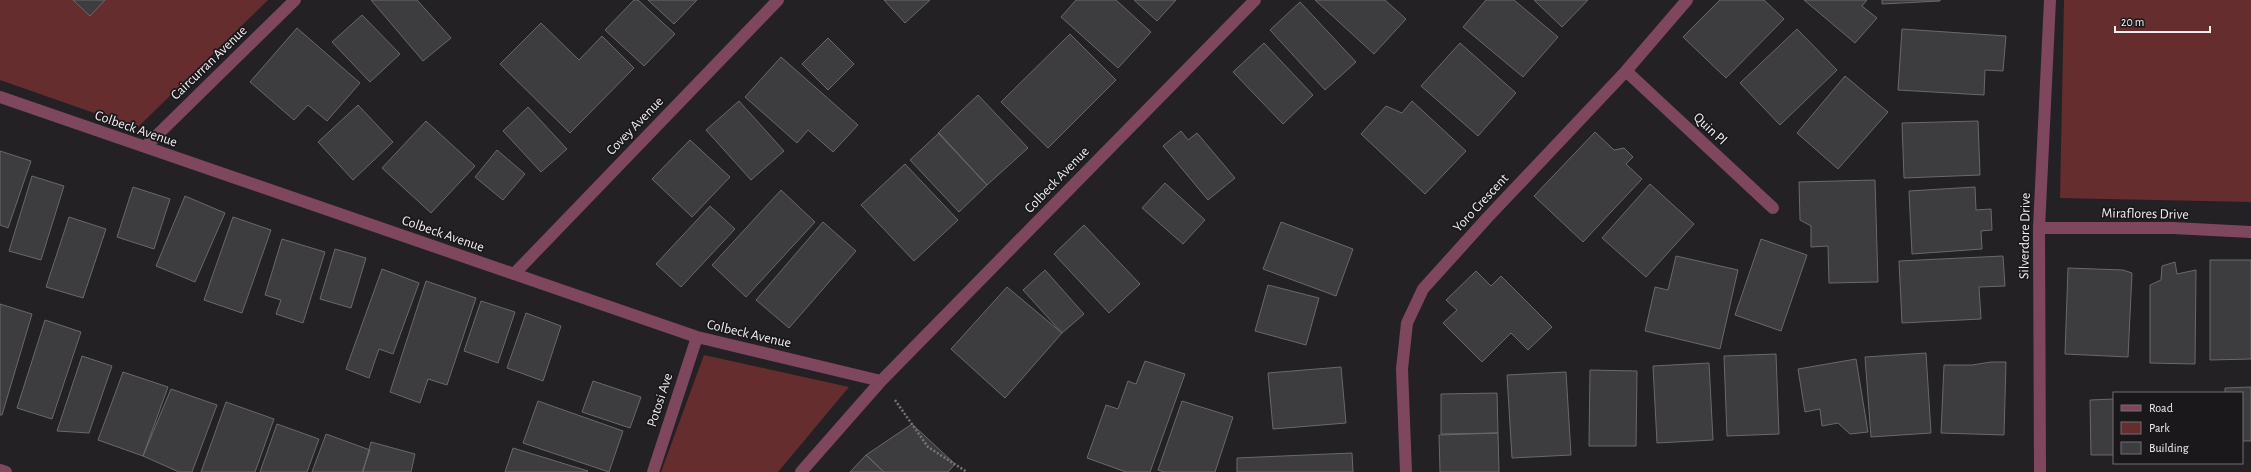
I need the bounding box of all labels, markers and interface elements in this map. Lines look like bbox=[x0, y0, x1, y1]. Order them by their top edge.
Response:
scale bar bbox=[2115, 8, 2210, 34]
text: 20 m bbox=[2121, 16, 2144, 28]
street label: Caircurran Avenue bbox=[168, 23, 250, 103]
street label: Covey Avenue bbox=[604, 94, 666, 158]
street label: Colbeck Avenue bbox=[93, 108, 179, 150]
street label: Quin Pl bbox=[1691, 110, 1729, 148]
street label: Colbeck Avenue bbox=[1022, 144, 1092, 216]
street label: Yoro Crescent bbox=[1451, 171, 1512, 235]
street label: Silverdore Drive bbox=[2017, 193, 2033, 279]
street label: Miraflores Drive bbox=[2101, 206, 2189, 222]
street label: Colbeck Avenue bbox=[400, 213, 486, 255]
street label: Colbeck Avenue bbox=[706, 318, 792, 350]
street label: Potosi Ave bbox=[645, 371, 675, 429]
legend bbox=[2113, 392, 2243, 464]
text: Road bbox=[2149, 402, 2173, 414]
text: Park bbox=[2149, 422, 2170, 434]
text: Building bbox=[2149, 442, 2189, 454]

